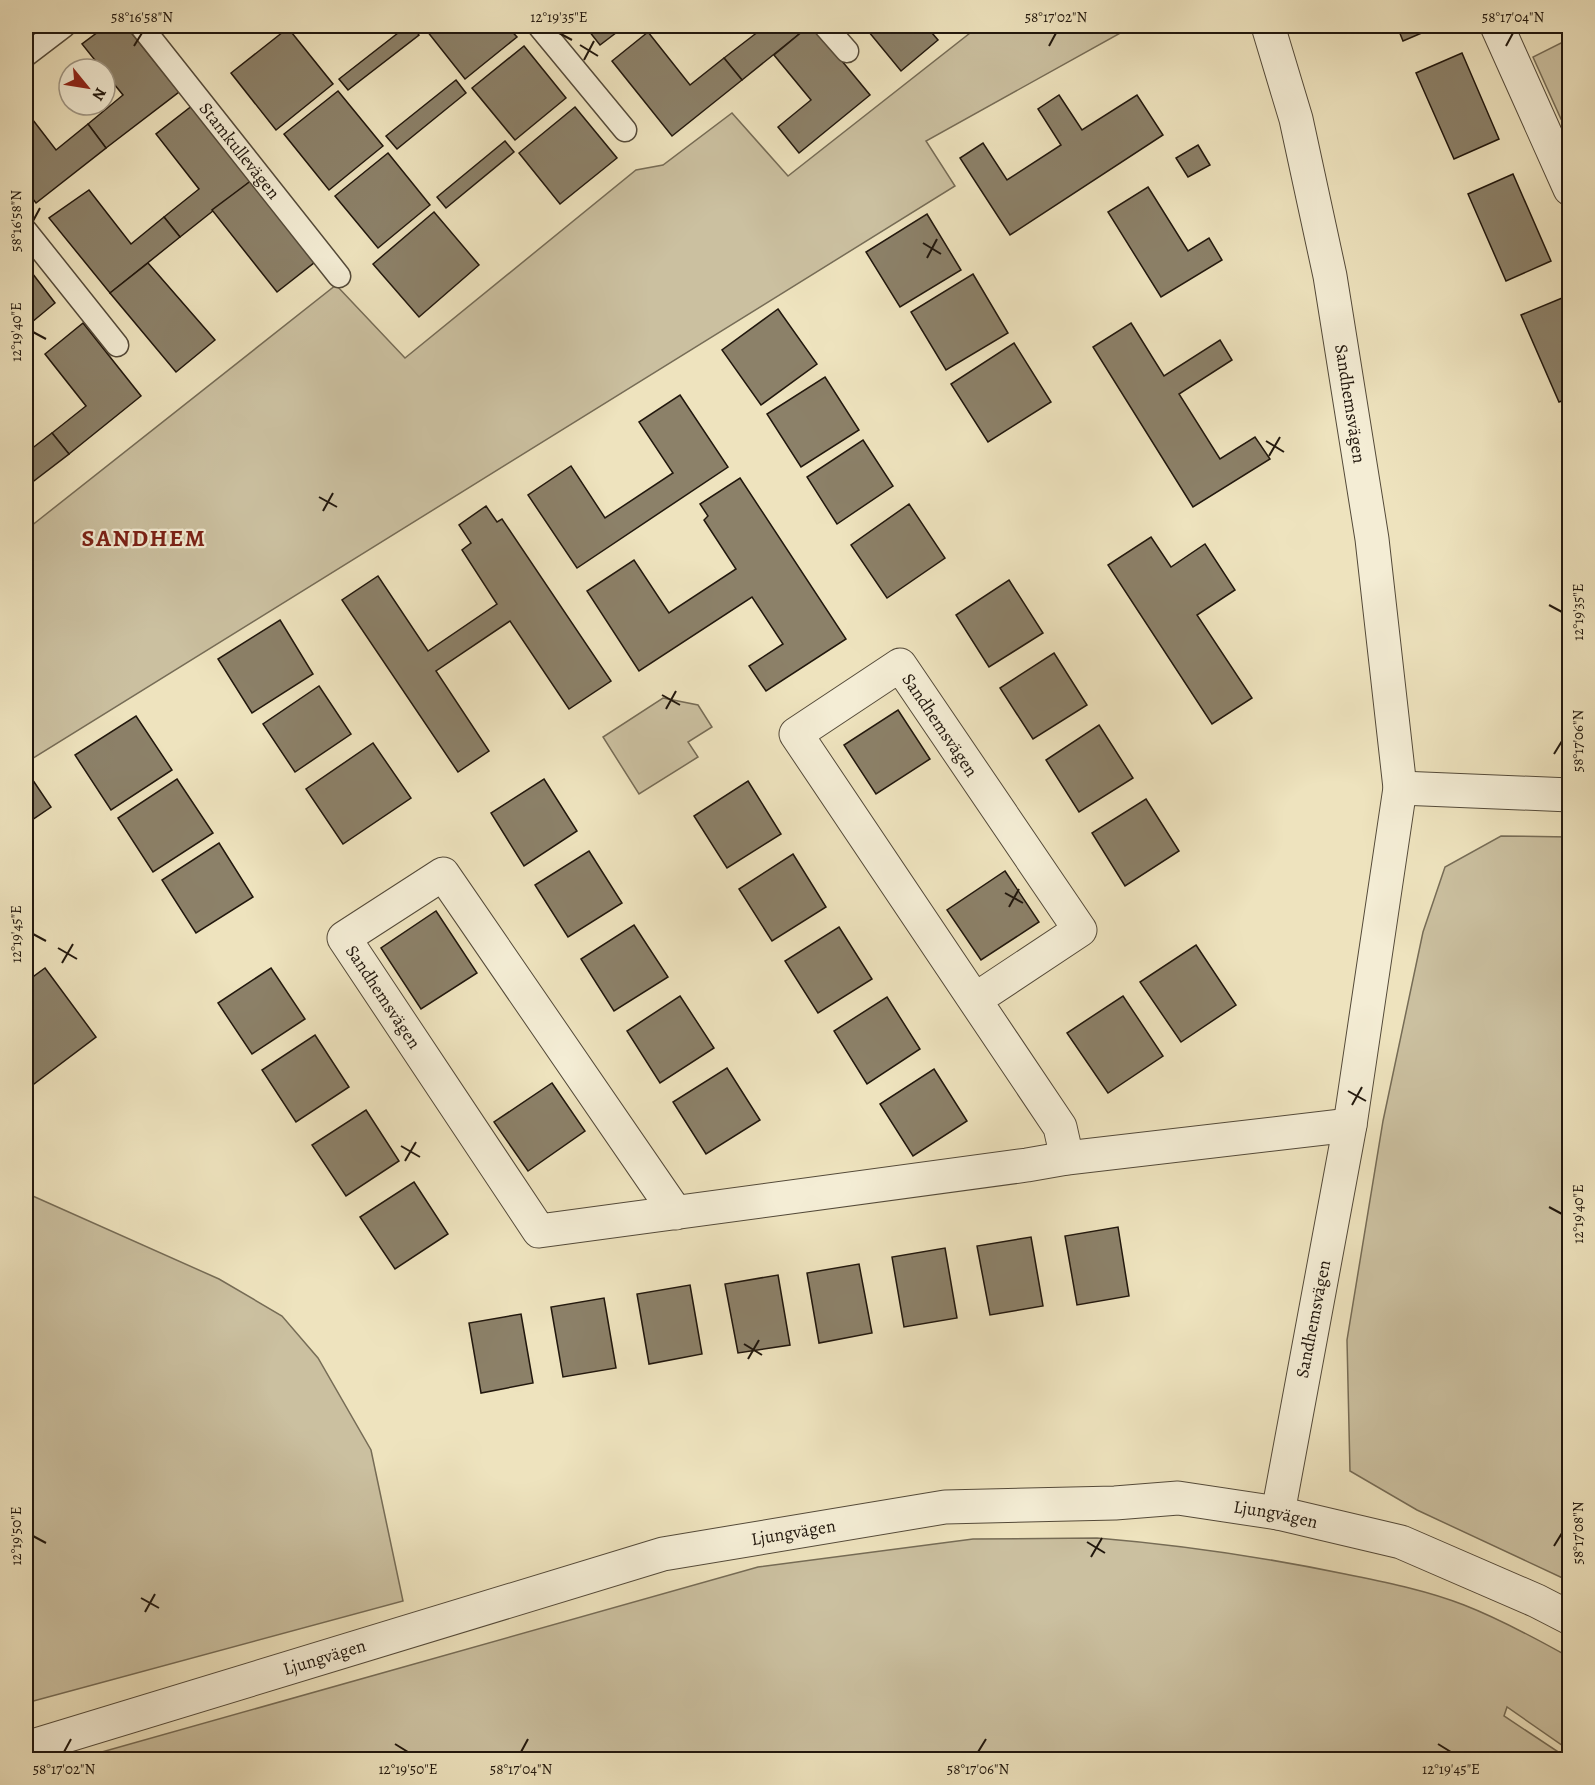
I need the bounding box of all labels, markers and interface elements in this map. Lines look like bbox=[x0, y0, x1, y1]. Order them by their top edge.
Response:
text: 58°16'58"N bbox=[111, 7, 173, 27]
text: 12°19'35"E bbox=[530, 7, 588, 27]
text: 58°17'02"N bbox=[1025, 7, 1088, 27]
text: 58°17'04"N bbox=[1482, 7, 1544, 27]
north arrow bbox=[57, 57, 117, 117]
text: N bbox=[87, 83, 112, 105]
street label: Stamkullevägen bbox=[194, 97, 286, 204]
text: 58°16'58"N bbox=[6, 190, 26, 252]
text: 12°19'40"E bbox=[6, 302, 26, 362]
street label: Sandhemsvägen bbox=[1329, 342, 1372, 465]
district label: SANDHEM bbox=[82, 522, 206, 554]
text: 12°19'35"E bbox=[1568, 583, 1588, 641]
street label: Sandhemsvägen bbox=[896, 669, 984, 782]
text: 58°17'06"N bbox=[1568, 710, 1588, 772]
text: 12°19'45"E bbox=[6, 905, 26, 963]
street label: Sandhemsvägen bbox=[340, 940, 427, 1054]
text: 12°19'40"E bbox=[1568, 1184, 1588, 1244]
street label: Sandhemsvägen bbox=[1290, 1258, 1336, 1380]
street label: Ljungvägen bbox=[1232, 1494, 1320, 1534]
text: 58°17'08"N bbox=[1568, 1501, 1588, 1564]
text: 12°19'50"E bbox=[6, 1506, 26, 1566]
street label: Ljungvägen bbox=[749, 1513, 838, 1551]
street label: Ljungvägen bbox=[280, 1633, 369, 1681]
text: 58°17'02"N bbox=[33, 1759, 96, 1779]
text: 12°19'50"E bbox=[378, 1759, 438, 1779]
text: 58°17'04"N bbox=[490, 1759, 552, 1779]
text: 58°17'06"N bbox=[947, 1759, 1009, 1779]
text: 12°19'45"E bbox=[1422, 1759, 1480, 1779]

